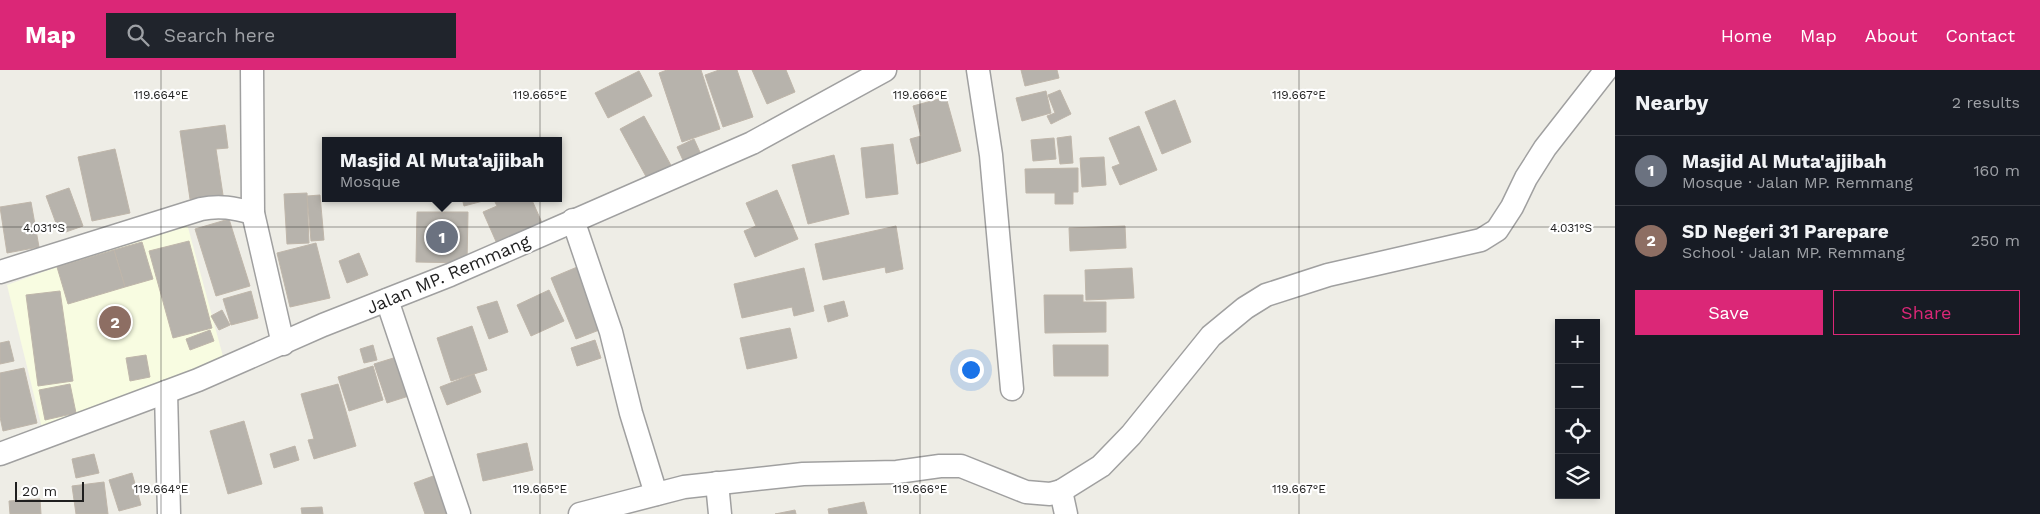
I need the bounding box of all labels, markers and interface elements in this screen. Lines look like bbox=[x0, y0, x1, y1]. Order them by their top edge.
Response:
search box bbox=[106, 13, 456, 58]
text: Map bbox=[25, 21, 76, 49]
icon: search bbox=[124, 21, 152, 49]
text: Search here bbox=[164, 24, 275, 47]
text: Home bbox=[1721, 25, 1772, 46]
text: Map bbox=[1800, 25, 1837, 46]
text: About bbox=[1865, 25, 1917, 46]
text: Contact bbox=[1945, 25, 2015, 46]
text: 119.664°E bbox=[134, 88, 189, 102]
text: 119.665°E bbox=[513, 88, 568, 102]
text: 119.666°E bbox=[893, 88, 948, 102]
text: 119.667°E bbox=[1272, 88, 1326, 102]
text: Nearby bbox=[1635, 90, 1708, 115]
text: 2 results bbox=[1952, 93, 2020, 112]
popup bbox=[322, 137, 562, 202]
text: Masjid Al Muta'ajjibah bbox=[340, 149, 544, 172]
text: Masjid Al Muta'ajjibah bbox=[1682, 150, 1887, 173]
text: 1 bbox=[1648, 161, 1654, 180]
text: 160 m bbox=[1973, 161, 2020, 180]
text: Mosque bbox=[340, 172, 400, 191]
text: Mosque · Jalan MP. Remmang bbox=[1682, 173, 1913, 192]
pin: 1 bbox=[426, 218, 458, 256]
text: SD Negeri 31 Parepare bbox=[1682, 220, 1889, 243]
text: 4.031°S bbox=[23, 221, 65, 235]
text: 4.031°S bbox=[1550, 221, 1592, 235]
street label: Jalan MP. Remmang bbox=[363, 230, 533, 318]
text: 2 bbox=[1646, 231, 1656, 250]
text: 250 m bbox=[1971, 231, 2020, 250]
text: School · Jalan MP. Remmang bbox=[1682, 243, 1905, 262]
button: Save bbox=[1635, 290, 1823, 335]
button: Share bbox=[1833, 290, 2020, 335]
pin: 2 bbox=[99, 303, 131, 341]
map controls bbox=[1555, 319, 1600, 499]
button: + bbox=[1555, 319, 1600, 364]
your location bbox=[958, 357, 984, 383]
button: − bbox=[1555, 364, 1600, 409]
button: locate bbox=[1555, 409, 1600, 454]
button: layers bbox=[1555, 454, 1600, 499]
scale bar bbox=[15, 479, 84, 502]
text: 119.664°E bbox=[134, 482, 189, 496]
text: 119.665°E bbox=[513, 482, 568, 496]
text: 119.666°E bbox=[893, 482, 948, 496]
text: 119.667°E bbox=[1272, 482, 1326, 496]
text: 20 m bbox=[22, 483, 57, 499]

